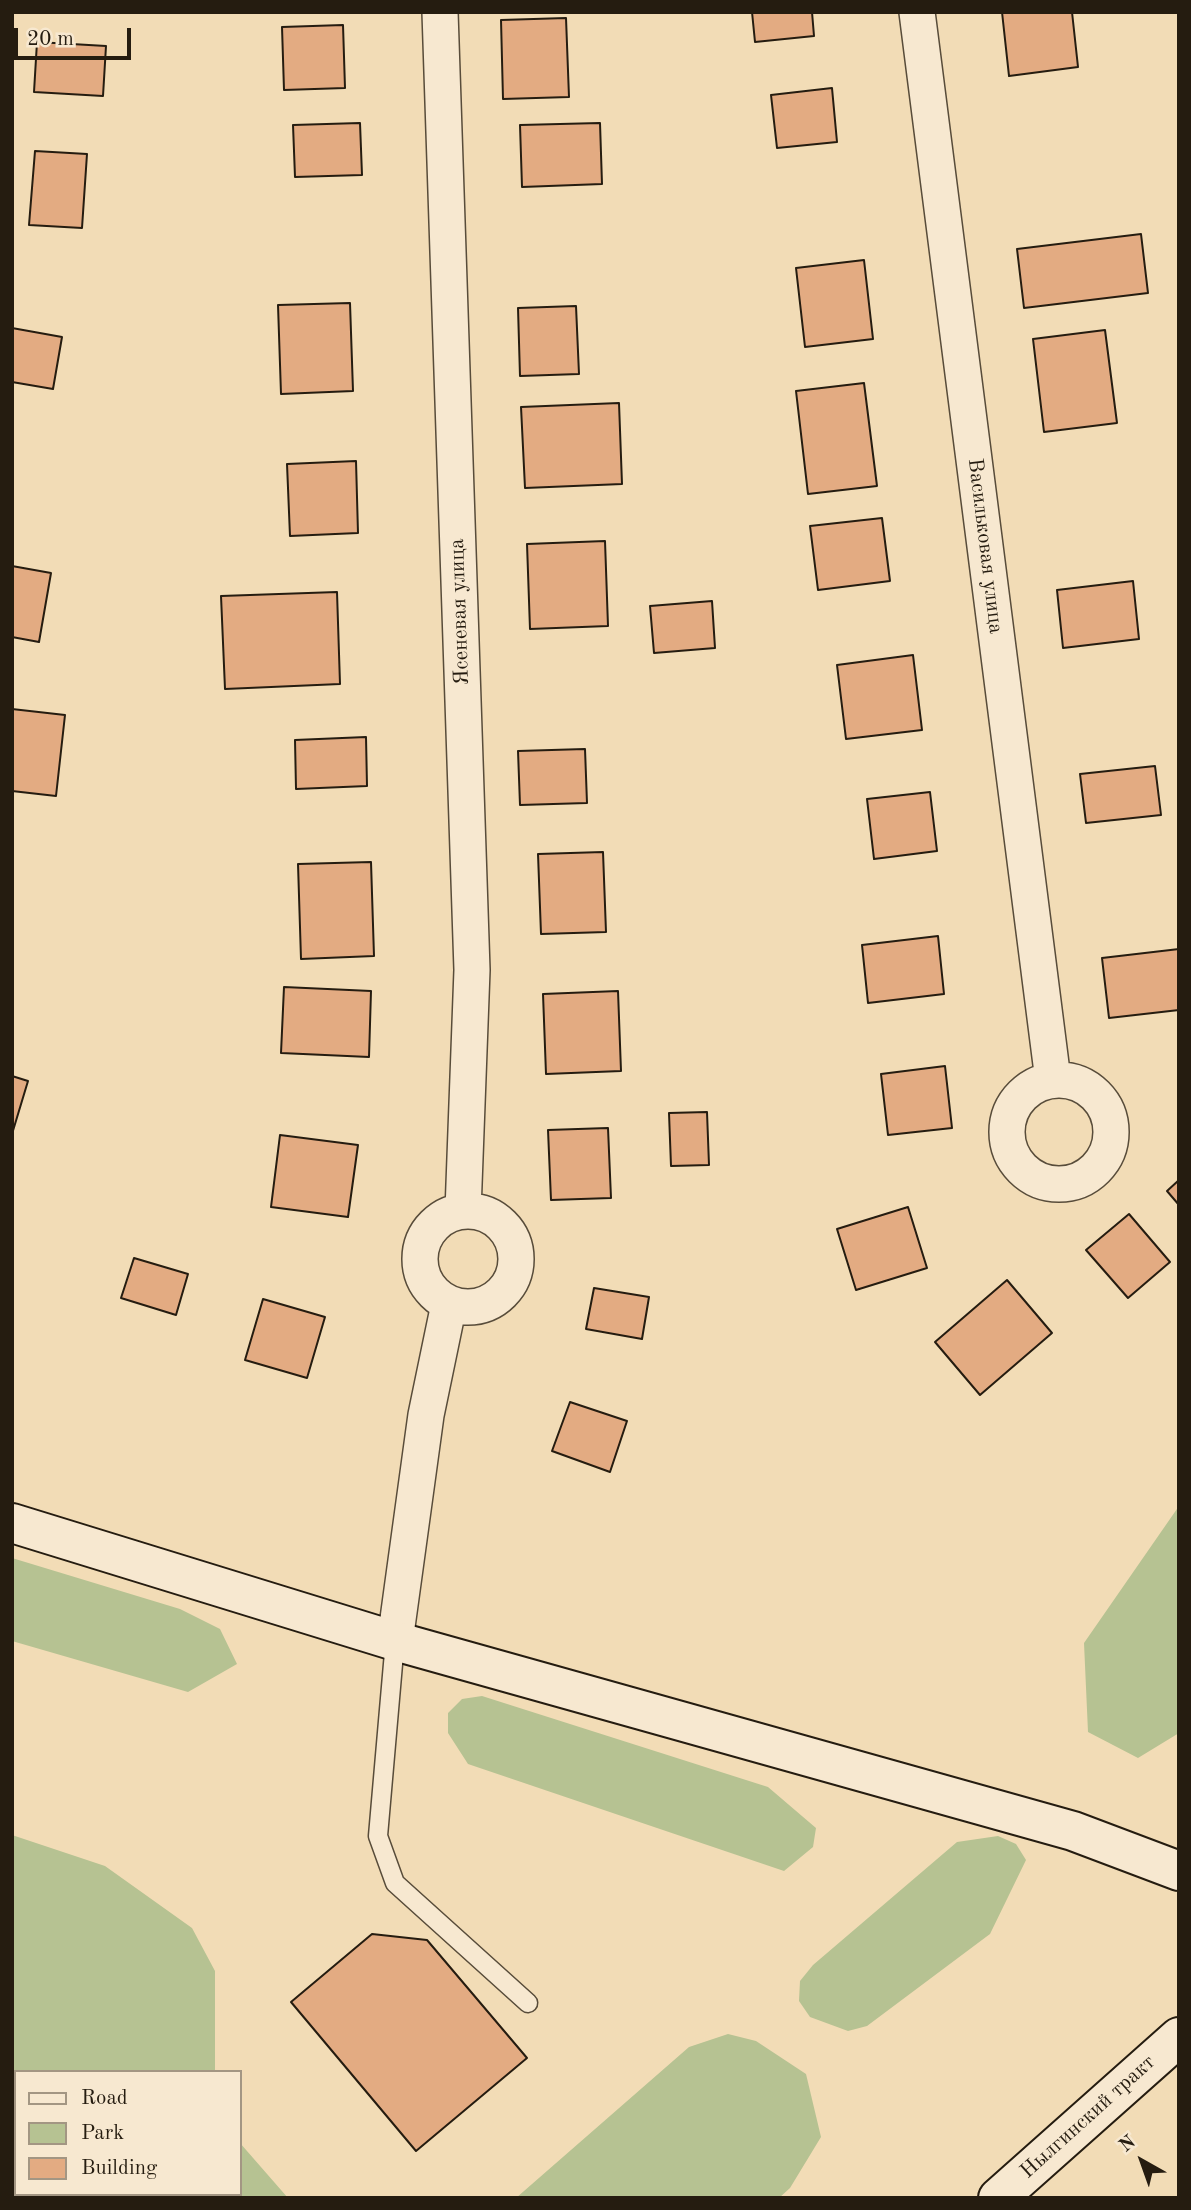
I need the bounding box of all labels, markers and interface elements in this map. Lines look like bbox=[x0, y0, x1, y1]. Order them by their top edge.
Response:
scale bar bbox=[18, 14, 135, 58]
text: 20 m bbox=[27, 29, 74, 50]
street label: Васильковая улица bbox=[962, 457, 1008, 635]
street label: Ясеневая улица bbox=[445, 538, 475, 686]
street label: Нылгинский тракт bbox=[1015, 2050, 1161, 2184]
legend bbox=[14, 2070, 242, 2196]
text: Road bbox=[81, 2088, 128, 2109]
text: Park bbox=[81, 2123, 124, 2144]
north arrow bbox=[1107, 2126, 1177, 2196]
text: N bbox=[1117, 2133, 1140, 2156]
text: Building bbox=[81, 2158, 157, 2179]

